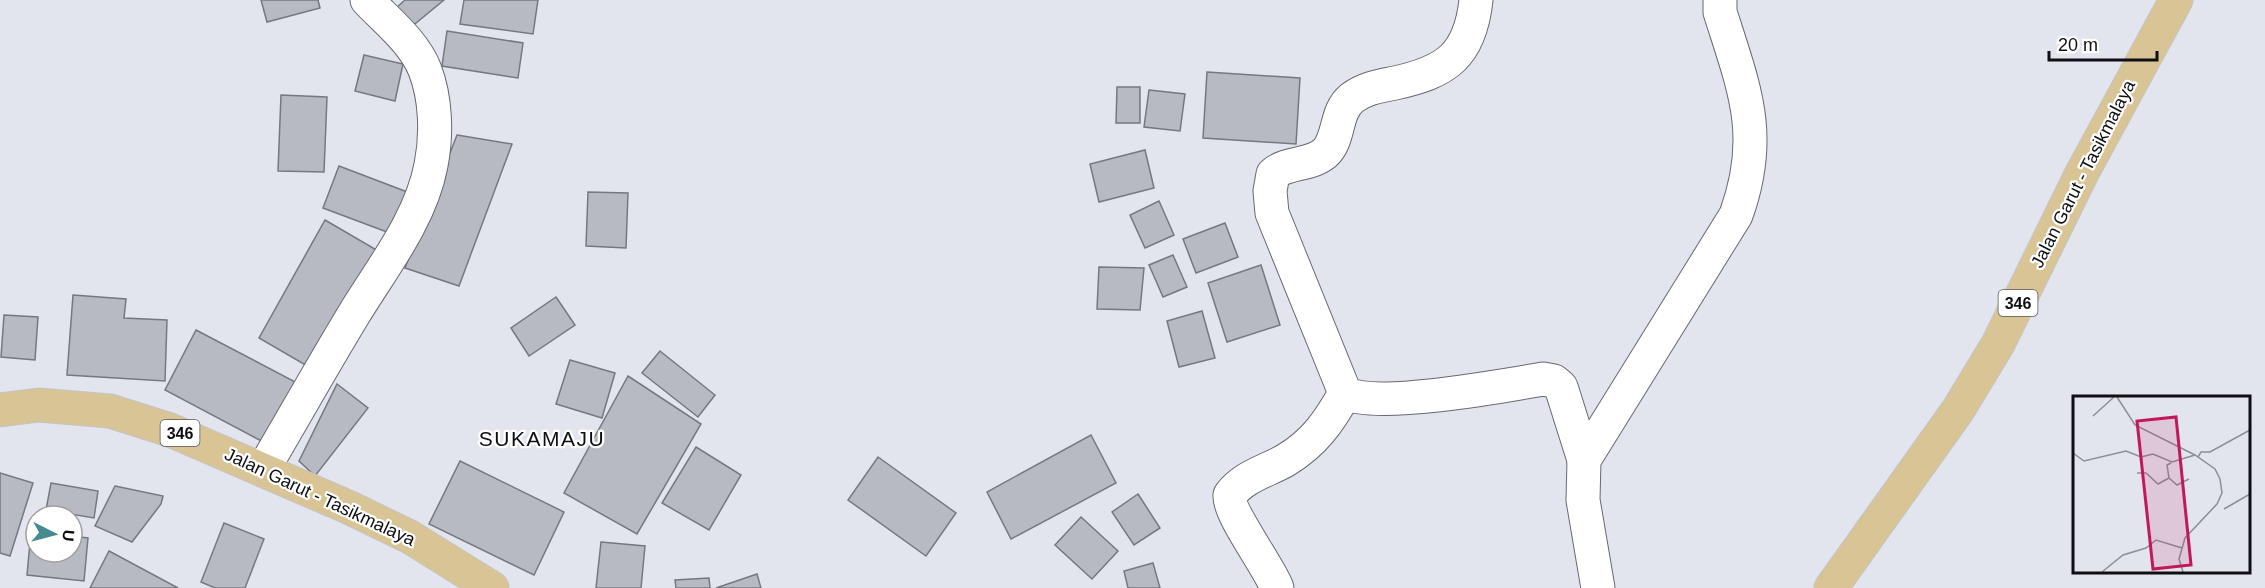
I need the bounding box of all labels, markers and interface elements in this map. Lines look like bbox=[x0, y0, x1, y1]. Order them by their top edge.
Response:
scale bar bbox=[2049, 24, 2157, 62]
text: 20 m bbox=[2058, 35, 2098, 55]
street label: Jalan Garut - Tasikmalaya bbox=[2027, 76, 2140, 271]
road number: 346 bbox=[1998, 290, 2038, 316]
inset map bbox=[2073, 396, 2250, 573]
road number: 346 bbox=[160, 420, 200, 446]
district label: SUKAMAJU bbox=[479, 427, 605, 450]
street label: Jalan Garut - Tasikmalaya bbox=[222, 444, 419, 550]
north arrow bbox=[24, 504, 84, 564]
text: U bbox=[59, 529, 77, 542]

